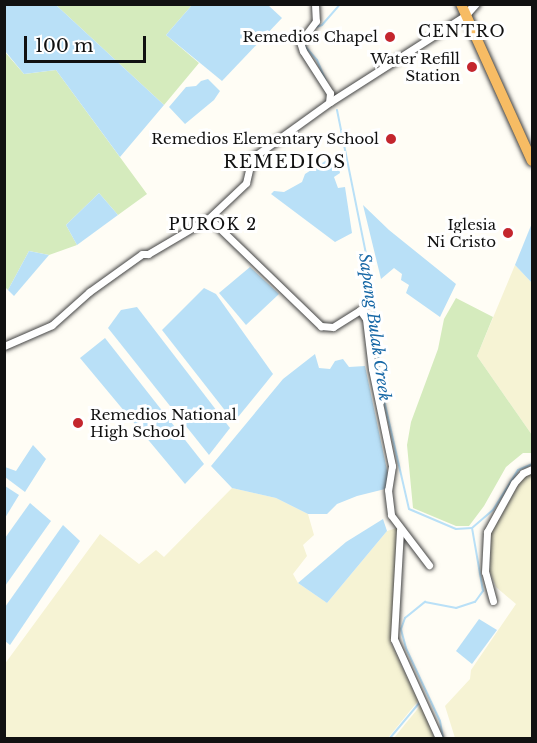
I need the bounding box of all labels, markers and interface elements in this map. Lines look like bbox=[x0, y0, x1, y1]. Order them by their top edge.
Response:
district label: CENTRO bbox=[418, 21, 506, 41]
scale bar bbox=[27, 24, 148, 62]
place label: Remedios Chapel bbox=[243, 28, 378, 46]
marker: Remedios Chapel bbox=[383, 30, 397, 44]
text: 100 m bbox=[35, 35, 93, 57]
place label: Water Refill Station bbox=[370, 49, 460, 84]
marker: Water Refill Station bbox=[465, 60, 479, 74]
place label: Remedios Elementary School bbox=[151, 130, 379, 148]
marker: Remedios Elementary School bbox=[384, 132, 398, 146]
district label: REMEDIOS bbox=[223, 151, 347, 173]
district label: PUROK 2 bbox=[168, 214, 258, 234]
place label: Iglesia Ni Cristo bbox=[427, 215, 496, 250]
marker: Iglesia Ni Cristo bbox=[501, 226, 515, 240]
water label: Sapang Bulak Creek bbox=[355, 252, 395, 402]
place label: Remedios National High School bbox=[90, 405, 237, 440]
marker: Remedios National High School bbox=[71, 416, 85, 430]

